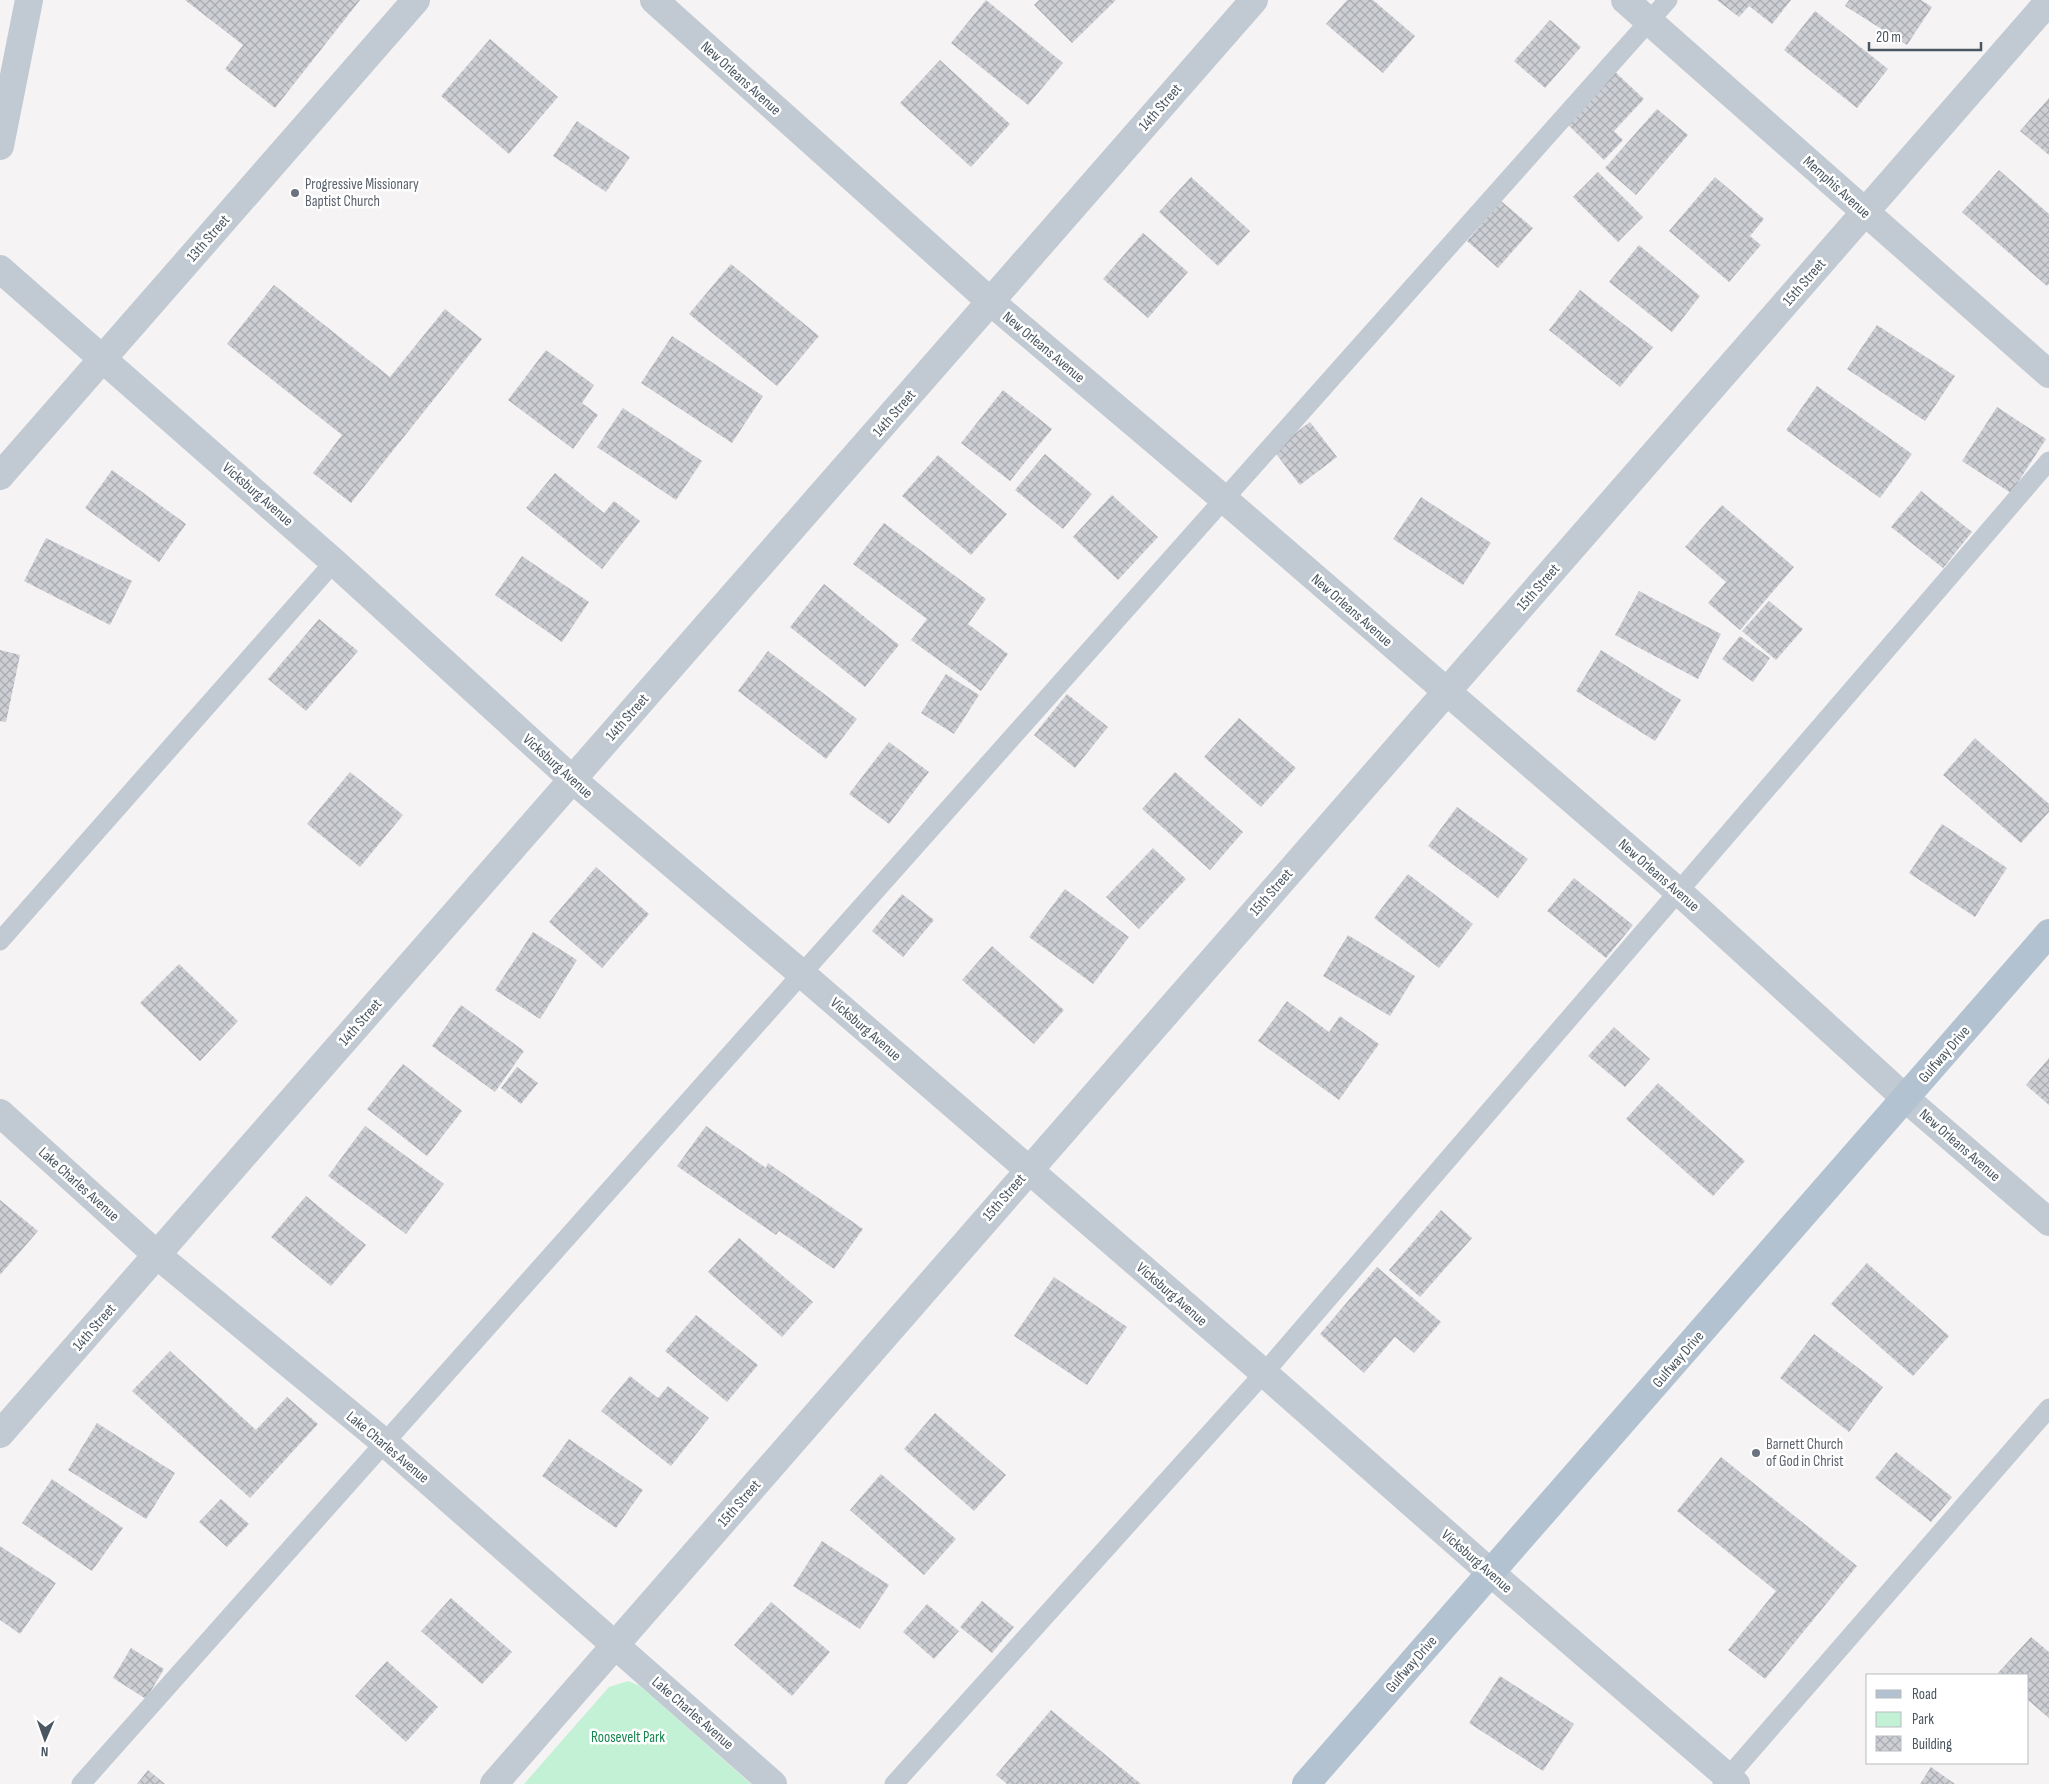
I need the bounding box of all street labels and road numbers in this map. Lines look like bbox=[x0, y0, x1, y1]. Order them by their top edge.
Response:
street label: New Orleans Avenue bbox=[697, 37, 785, 119]
street label: 14th Street bbox=[1135, 79, 1186, 135]
street label: Memphis Avenue bbox=[1799, 152, 1874, 223]
street label: 13th Street bbox=[183, 210, 234, 266]
street label: 15th Street bbox=[1779, 255, 1830, 310]
street label: New Orleans Avenue bbox=[999, 307, 1089, 387]
street label: 14th Street bbox=[869, 385, 920, 441]
street label: Vicksburg Avenue bbox=[218, 458, 297, 530]
street label: 15th Street bbox=[1513, 560, 1564, 615]
street label: New Orleans Avenue bbox=[1307, 570, 1396, 651]
street label: 14th Street bbox=[602, 689, 653, 745]
street label: Vicksburg Avenue bbox=[519, 730, 597, 803]
street label: New Orleans Avenue bbox=[1614, 835, 1703, 916]
street label: 15th Street bbox=[1246, 865, 1297, 920]
street label: Vicksburg Avenue bbox=[826, 993, 905, 1065]
street label: 14th Street bbox=[335, 994, 386, 1050]
street label: Gulfway Drive bbox=[1915, 1022, 1974, 1087]
street label: New Orleans Avenue bbox=[1915, 1105, 2004, 1186]
street label: Lake Charles Avenue bbox=[34, 1143, 123, 1226]
street label: 15th Street bbox=[979, 1170, 1030, 1225]
street label: Vicksburg Avenue bbox=[1132, 1258, 1211, 1330]
street label: 14th Street bbox=[69, 1299, 120, 1355]
street label: Gulfway Drive bbox=[1649, 1327, 1708, 1392]
street label: Lake Charles Avenue bbox=[342, 1407, 433, 1488]
street label: 15th Street bbox=[714, 1476, 765, 1531]
street label: Vicksburg Avenue bbox=[1437, 1525, 1516, 1597]
street label: Gulfway Drive bbox=[1382, 1632, 1441, 1697]
street label: Lake Charles Avenue bbox=[648, 1673, 738, 1754]

